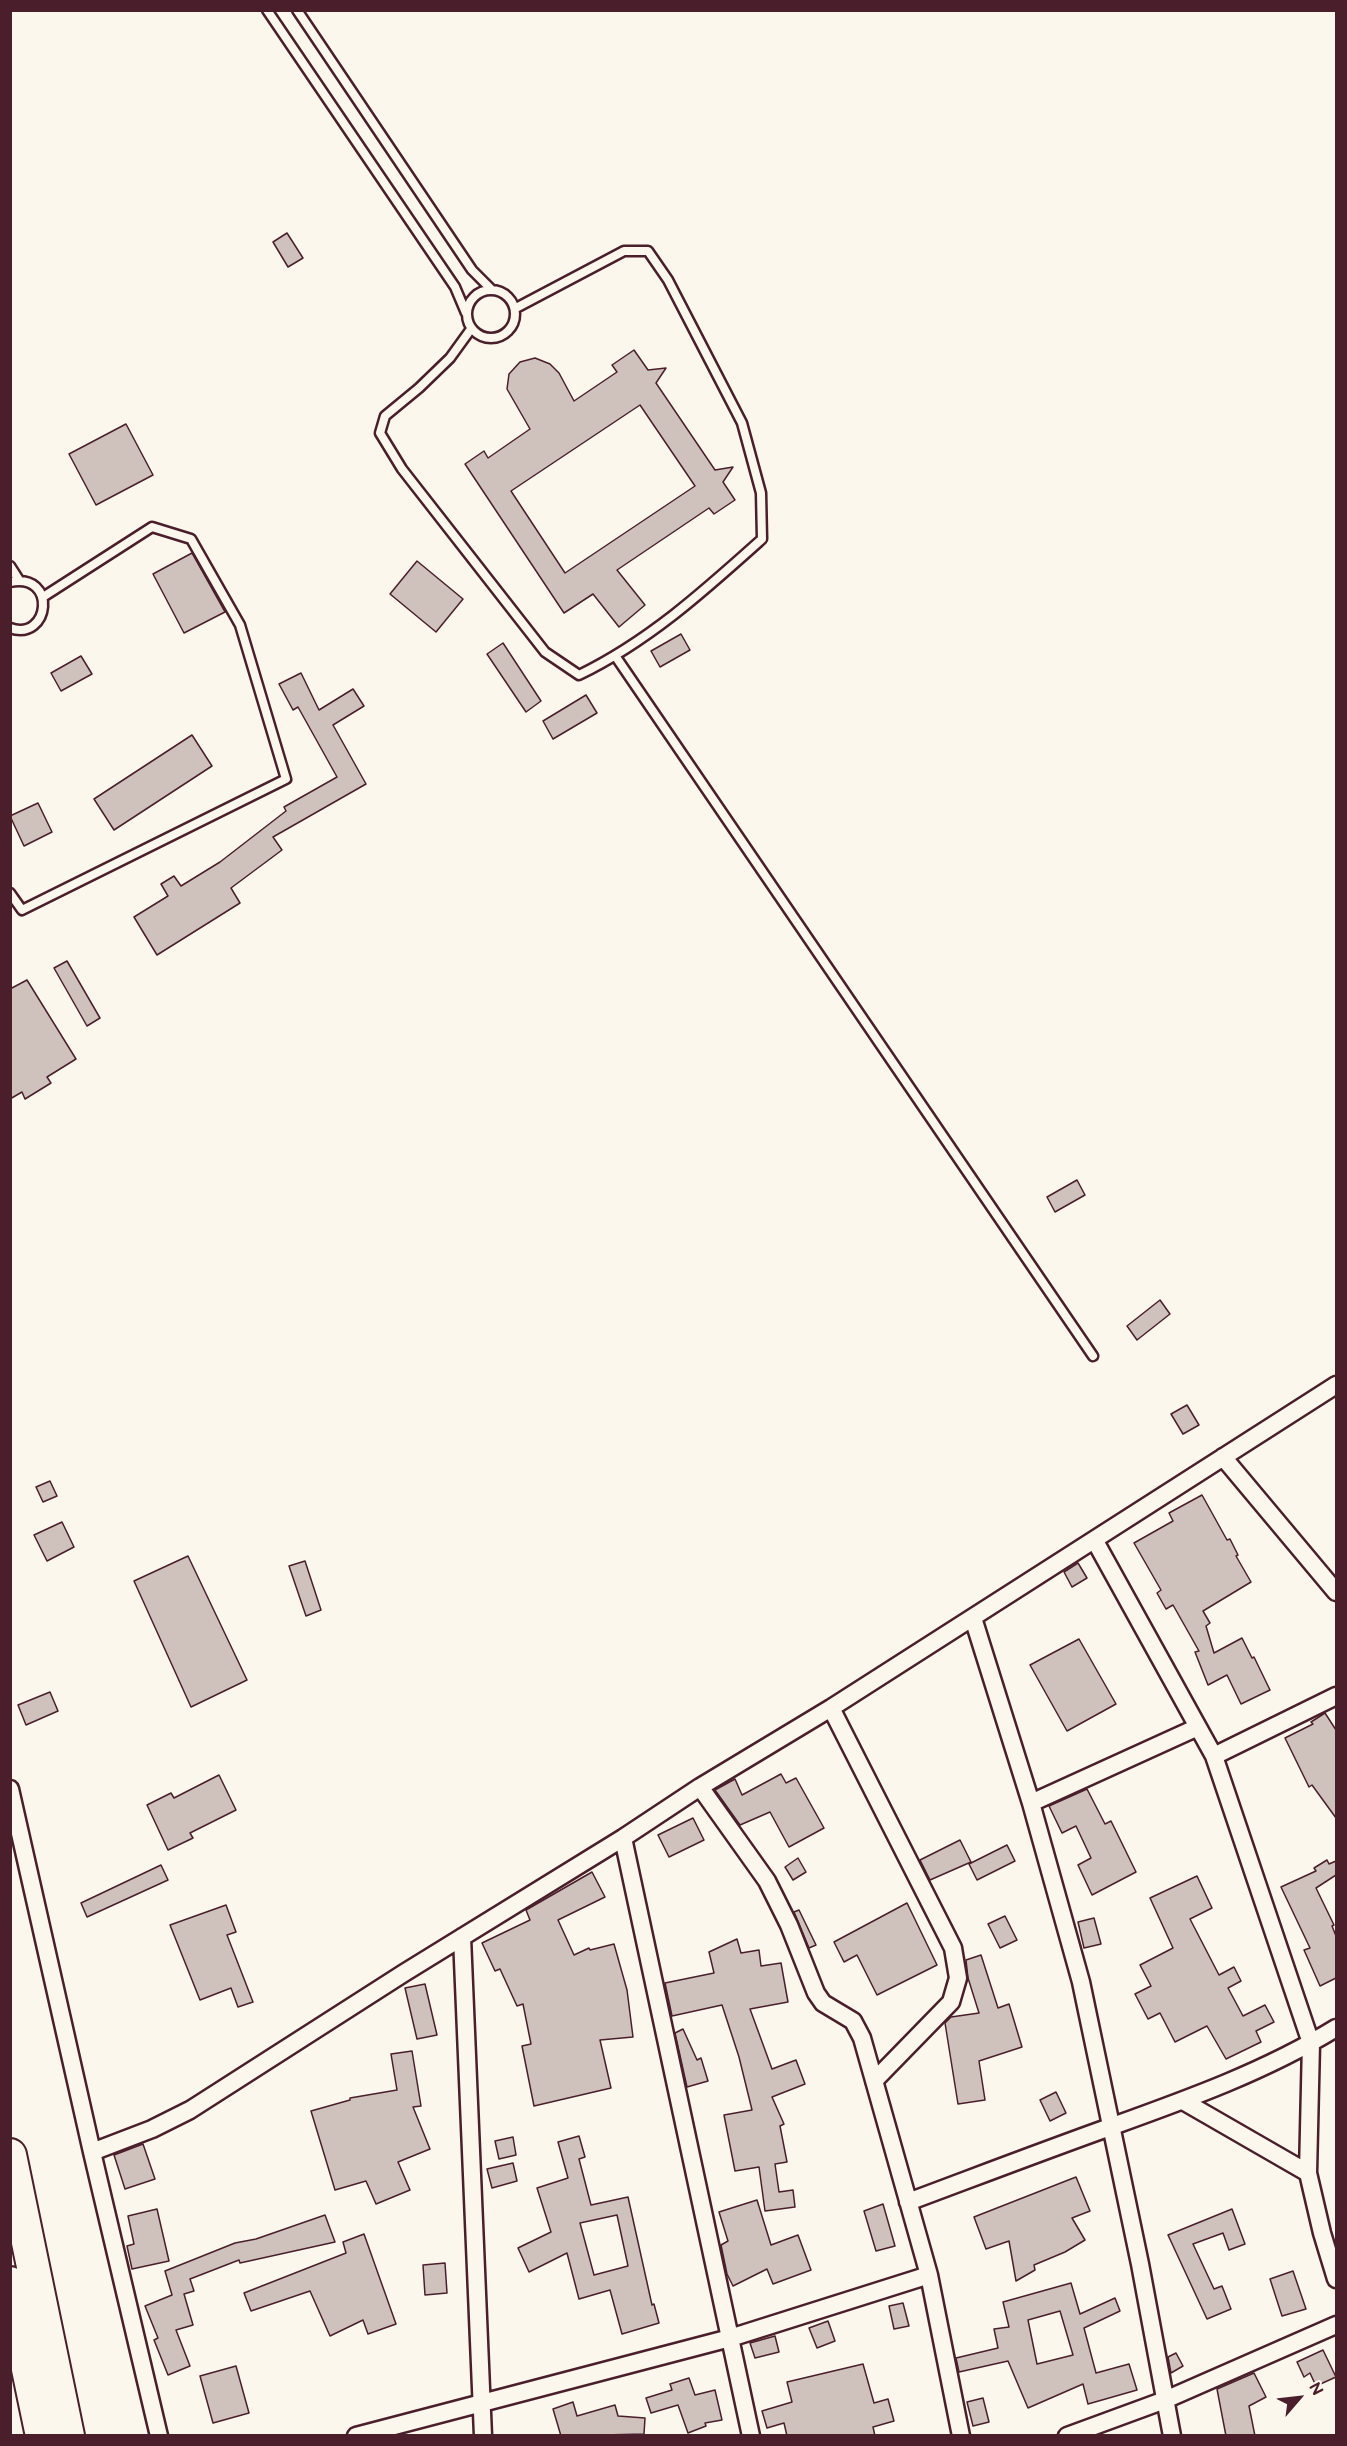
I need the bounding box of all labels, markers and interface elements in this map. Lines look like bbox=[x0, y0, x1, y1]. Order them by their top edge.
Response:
north arrow bbox=[1269, 2368, 1329, 2428]
text: N bbox=[1304, 2380, 1327, 2399]

